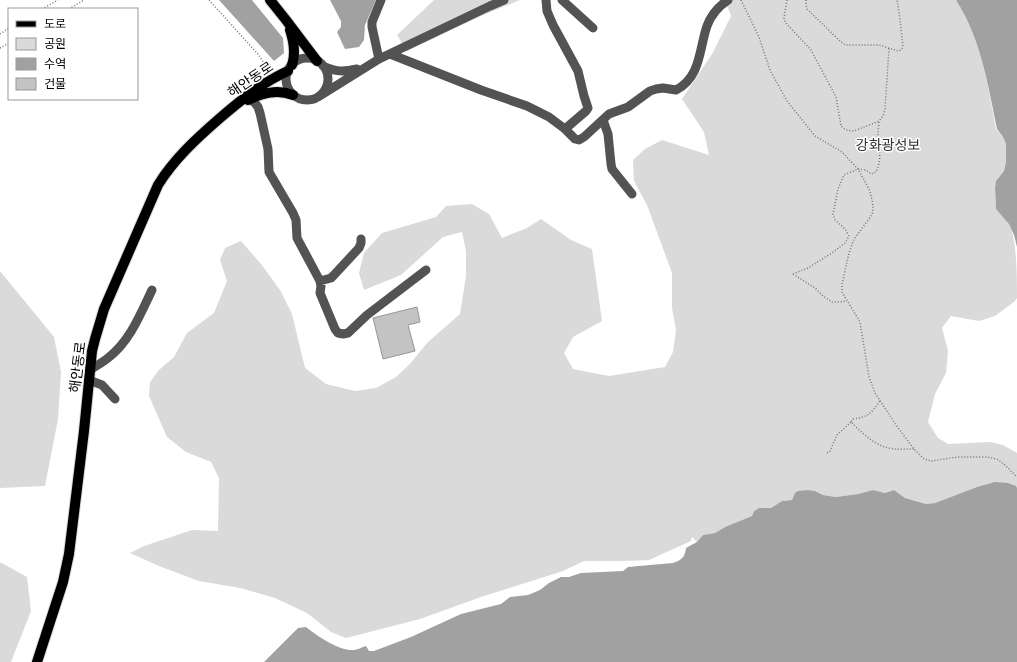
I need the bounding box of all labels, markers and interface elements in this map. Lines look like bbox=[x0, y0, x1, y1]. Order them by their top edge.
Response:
legend bbox=[8, 8, 138, 100]
text: 도로 bbox=[44, 14, 66, 33]
text: 공원 bbox=[44, 34, 66, 53]
text: 수역 bbox=[44, 54, 66, 73]
street label: 해안동로 bbox=[223, 56, 277, 102]
text: 건물 bbox=[44, 74, 66, 93]
park label: 강화광성보 bbox=[856, 134, 920, 155]
street label: 해안동로 bbox=[63, 340, 91, 394]

